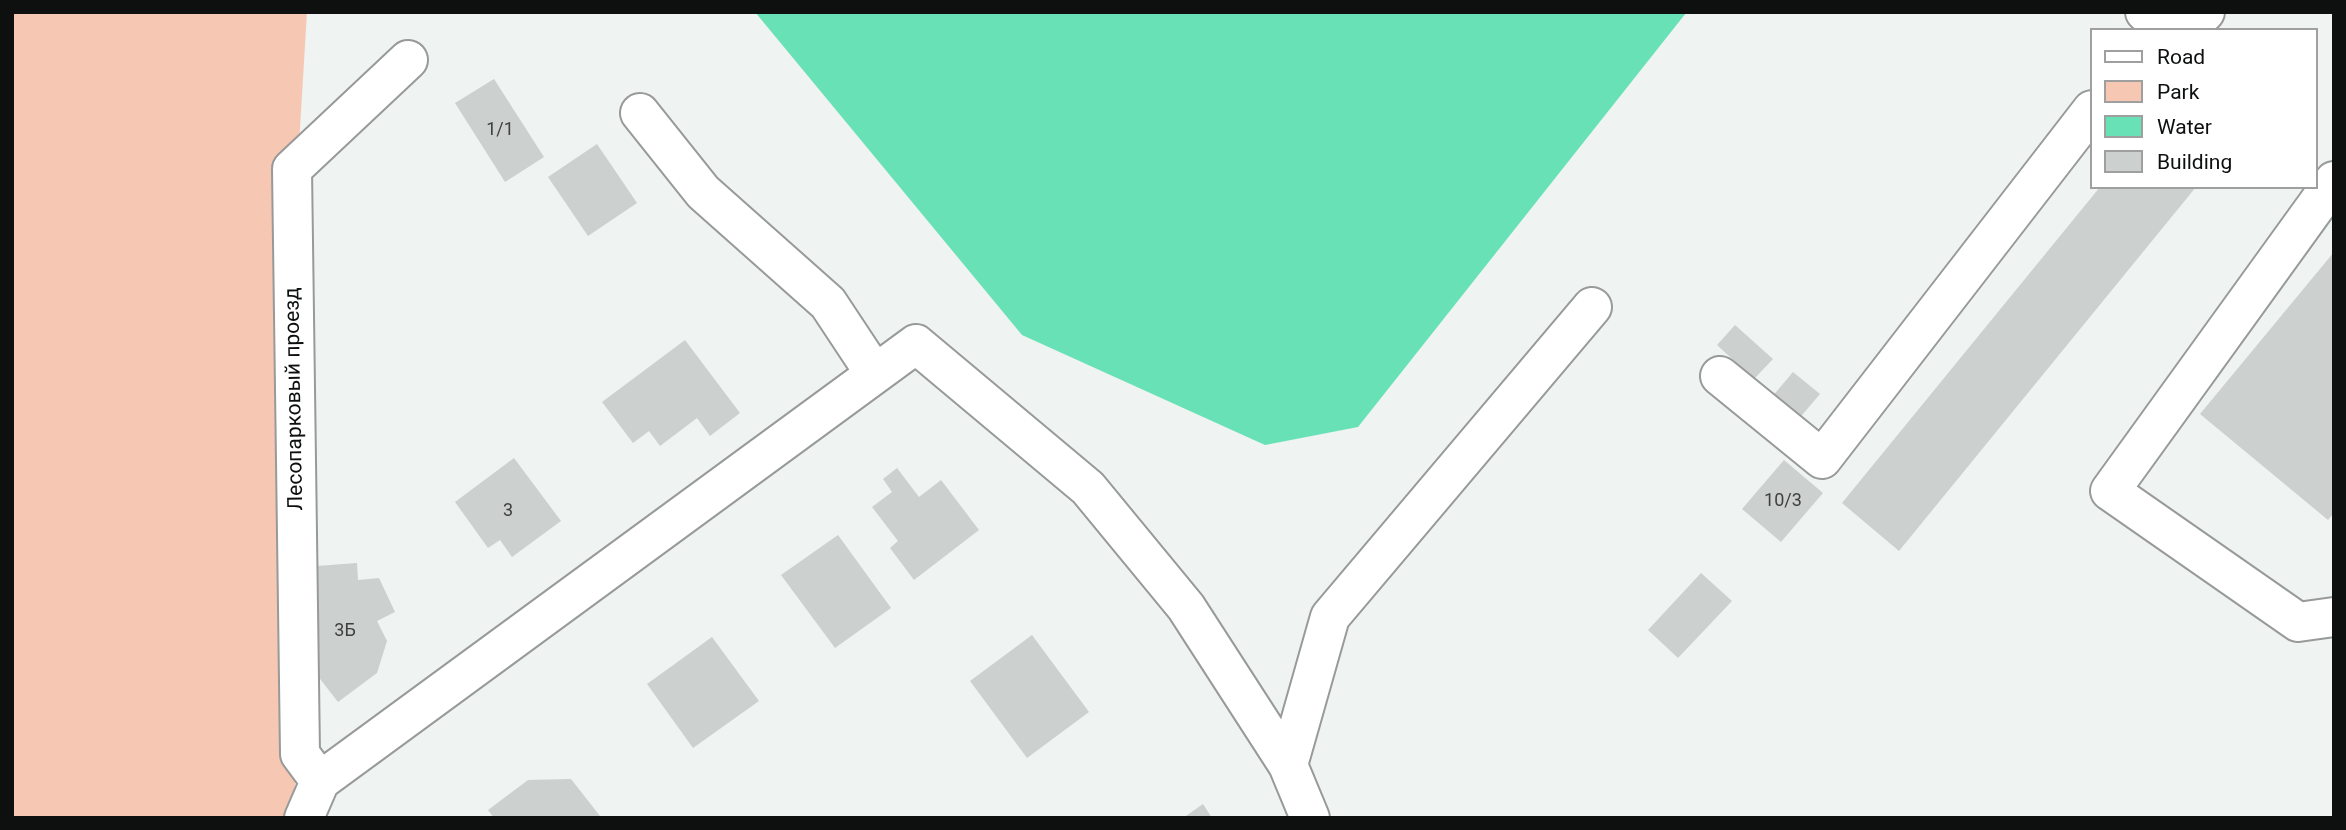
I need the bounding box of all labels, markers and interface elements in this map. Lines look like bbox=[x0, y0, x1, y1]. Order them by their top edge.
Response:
legend bbox=[2090, 28, 2318, 189]
text: Road bbox=[2157, 45, 2205, 69]
text: Park bbox=[2157, 80, 2199, 104]
text: Water bbox=[2157, 115, 2212, 139]
house number: 1/1 bbox=[486, 119, 514, 141]
text: Building bbox=[2157, 150, 2232, 174]
street label: Лесопарковый проезд bbox=[280, 287, 310, 511]
house number: 10/3 bbox=[1764, 490, 1802, 512]
house number: 3 bbox=[503, 500, 513, 522]
house number: 3Б bbox=[334, 620, 356, 642]

